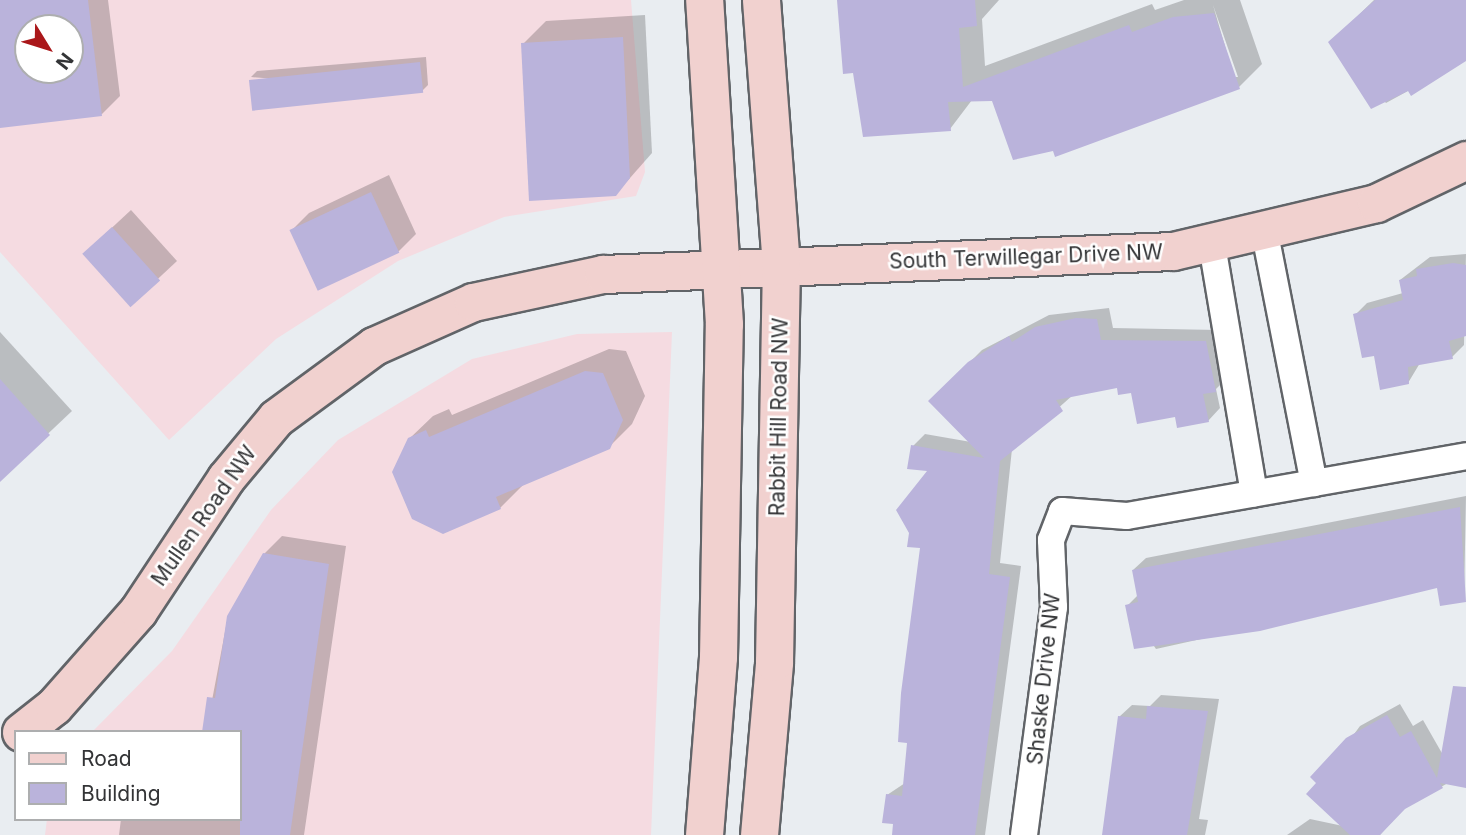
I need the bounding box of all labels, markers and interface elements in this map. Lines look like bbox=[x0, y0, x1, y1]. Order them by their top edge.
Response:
north arrow bbox=[14, 14, 84, 84]
text: N bbox=[51, 48, 78, 74]
street label: South Terwillegar Drive NW bbox=[889, 240, 1163, 274]
street label: Rabbit Hill Road NW bbox=[765, 317, 793, 517]
street label: Mullen Road NW bbox=[146, 441, 262, 591]
street label: Shaske Drive NW bbox=[1022, 592, 1066, 766]
legend bbox=[14, 730, 242, 821]
text: Road bbox=[81, 746, 132, 771]
text: Building bbox=[81, 781, 161, 806]

